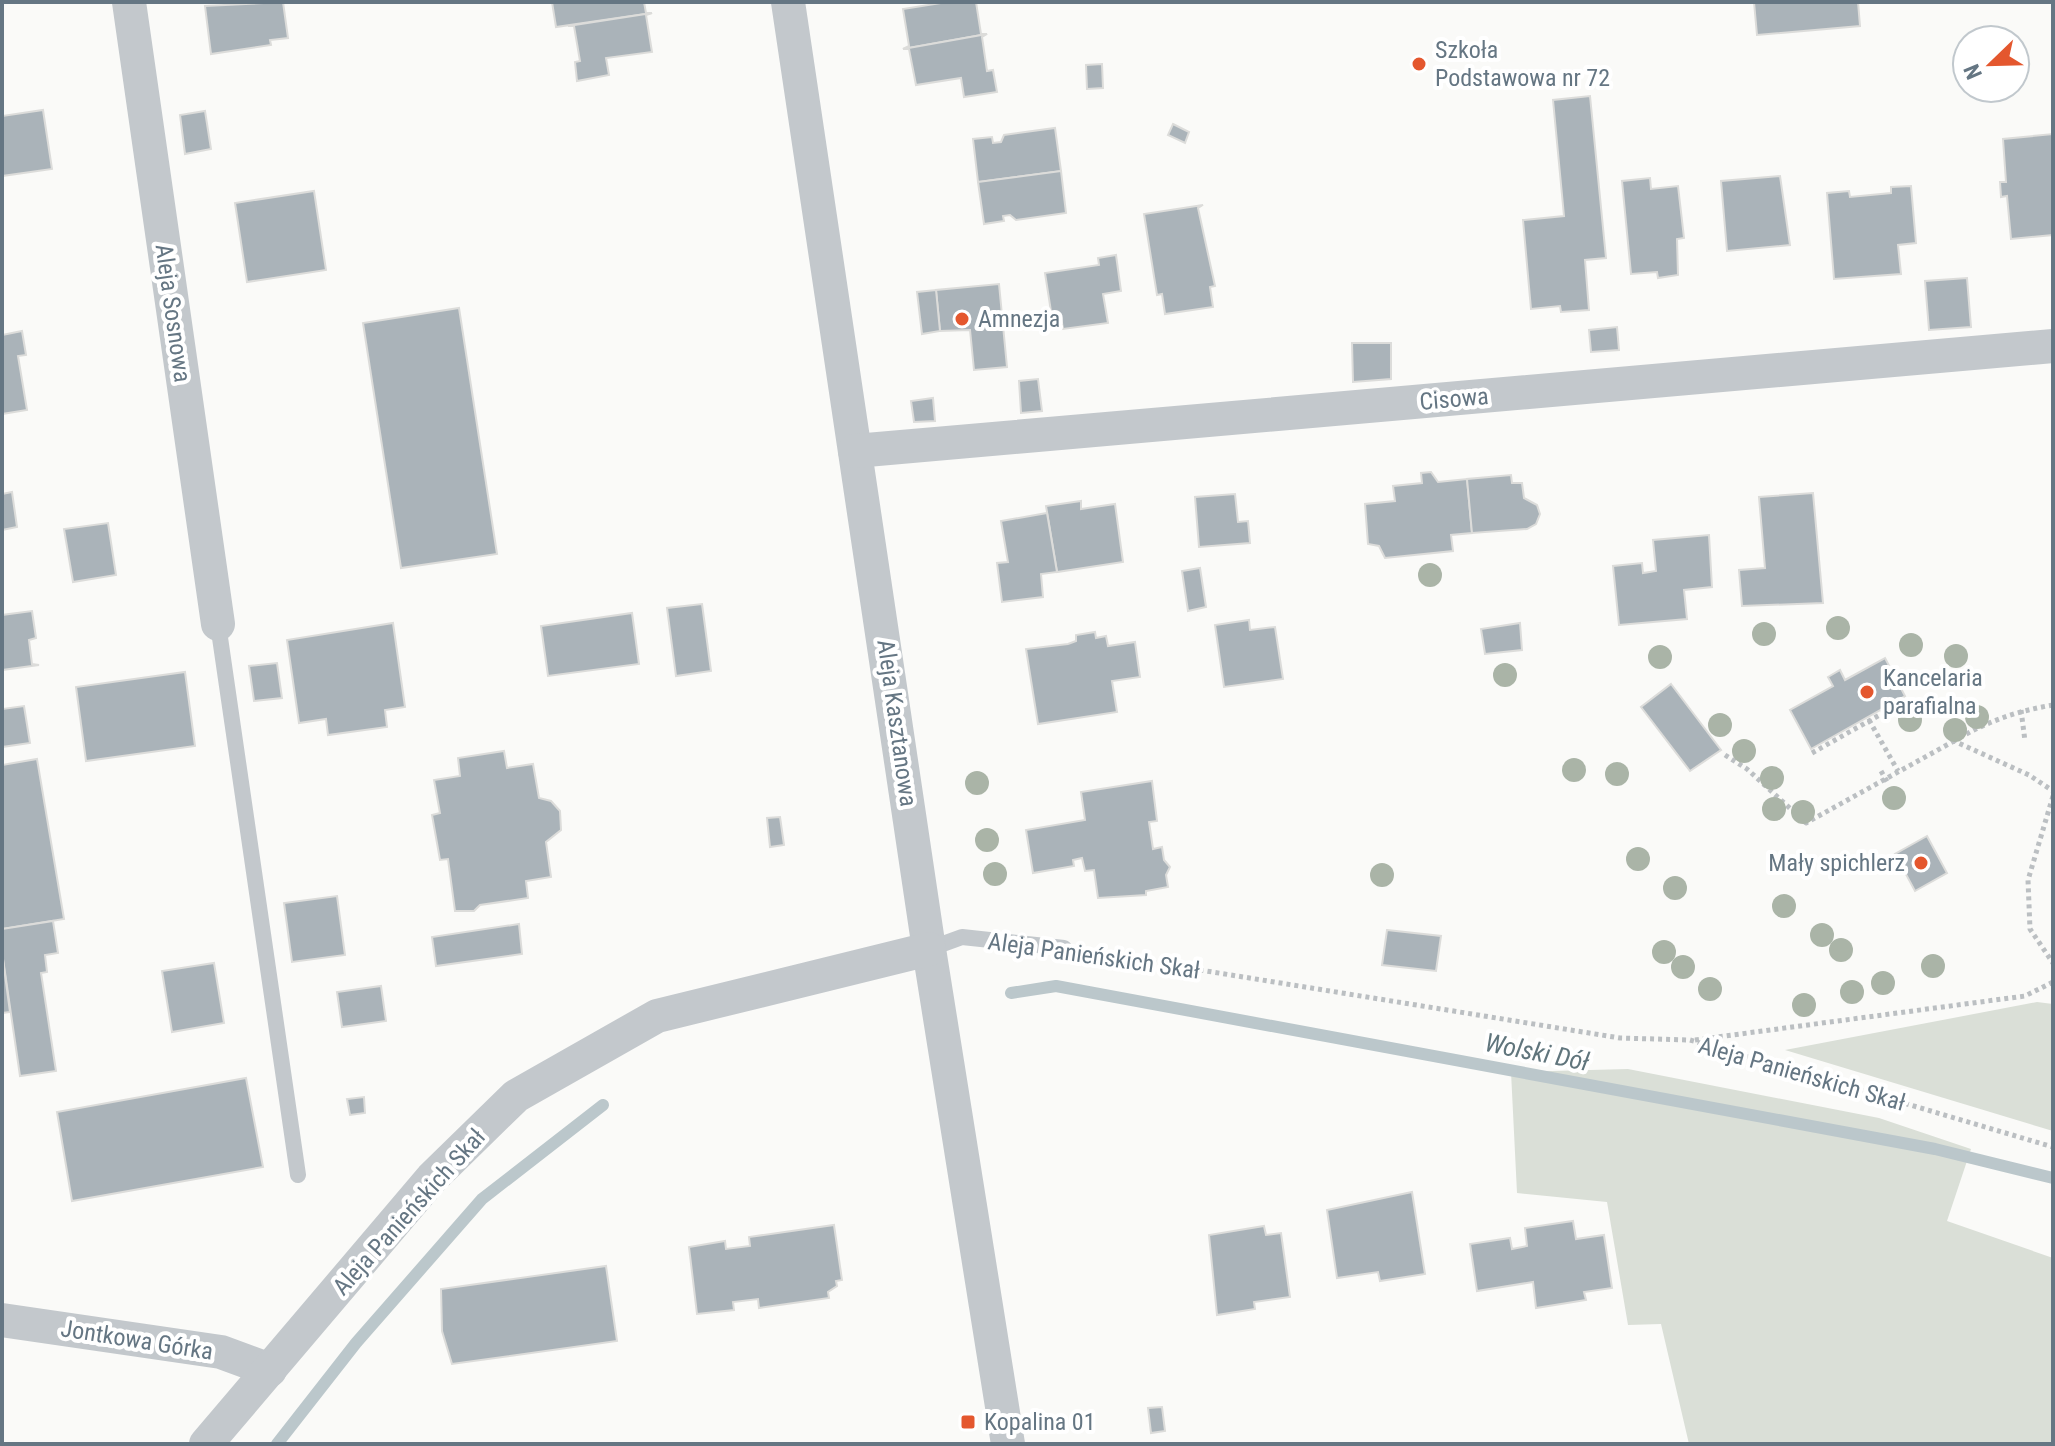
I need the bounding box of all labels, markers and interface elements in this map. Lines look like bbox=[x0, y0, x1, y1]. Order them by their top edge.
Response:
north arrow bbox=[1951, 24, 2031, 104]
place label: Szkoła Podstawowa nr 72 bbox=[1435, 36, 1610, 92]
marker: Szkoła Podstawowa nr 72 bbox=[1410, 55, 1428, 73]
text: N bbox=[1959, 61, 1987, 83]
street label: Aleja Sosnowa bbox=[149, 242, 197, 384]
place label: Amnezja bbox=[978, 305, 1060, 333]
marker: Amnezja bbox=[953, 310, 971, 328]
street label: Cisowa bbox=[1418, 382, 1490, 416]
street label: Aleja Kasztanowa bbox=[871, 638, 923, 808]
place label: Kancelaria parafialna bbox=[1883, 664, 1983, 720]
marker: Kancelaria parafialna bbox=[1858, 683, 1876, 701]
place label: Mały spichlerz bbox=[1768, 849, 1905, 877]
marker: Mały spichlerz bbox=[1912, 854, 1930, 872]
street label: Aleja Panieńskich Skał bbox=[986, 927, 1202, 985]
water label: Wolski Dół bbox=[1482, 1027, 1592, 1077]
street label: Aleja Panieńskich Skał bbox=[1695, 1031, 1909, 1117]
street label: Aleja Panieńskich Skał bbox=[327, 1123, 491, 1301]
street label: Jontkowa Górka bbox=[59, 1314, 215, 1366]
place label: Kopalina 01 bbox=[984, 1408, 1096, 1436]
marker: Kopalina 01 bbox=[959, 1413, 977, 1431]

